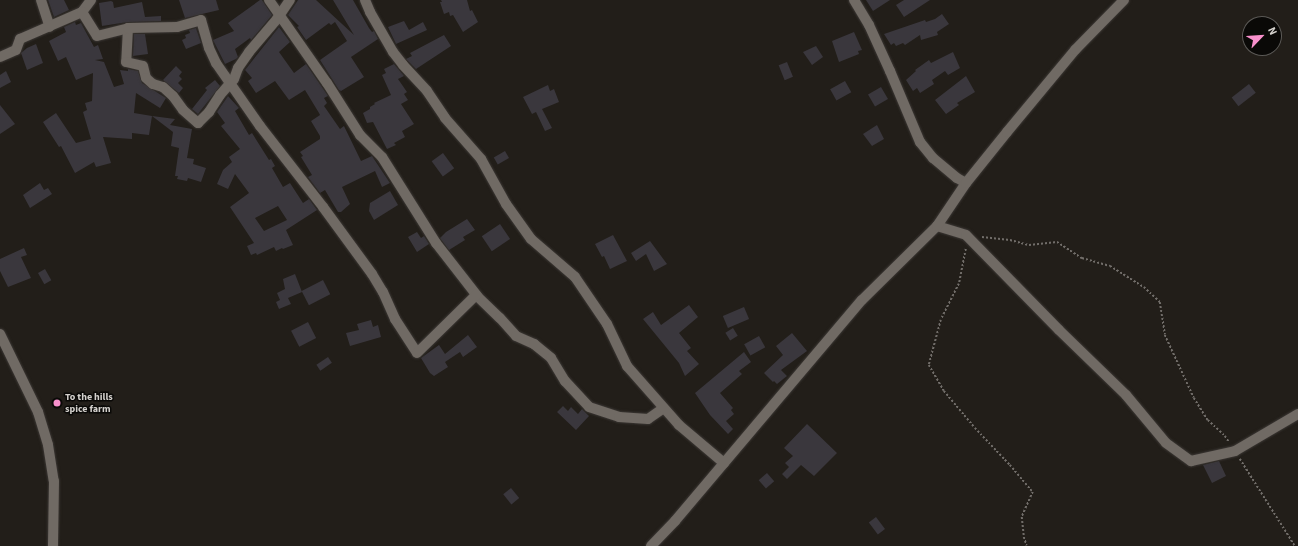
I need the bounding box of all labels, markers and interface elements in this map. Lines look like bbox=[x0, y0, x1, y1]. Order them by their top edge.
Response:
north arrow bbox=[1242, 16, 1282, 56]
text: N bbox=[1264, 25, 1281, 38]
place label: To the hills spice farm bbox=[65, 391, 113, 414]
marker: To the hills spice farm bbox=[52, 398, 62, 408]

